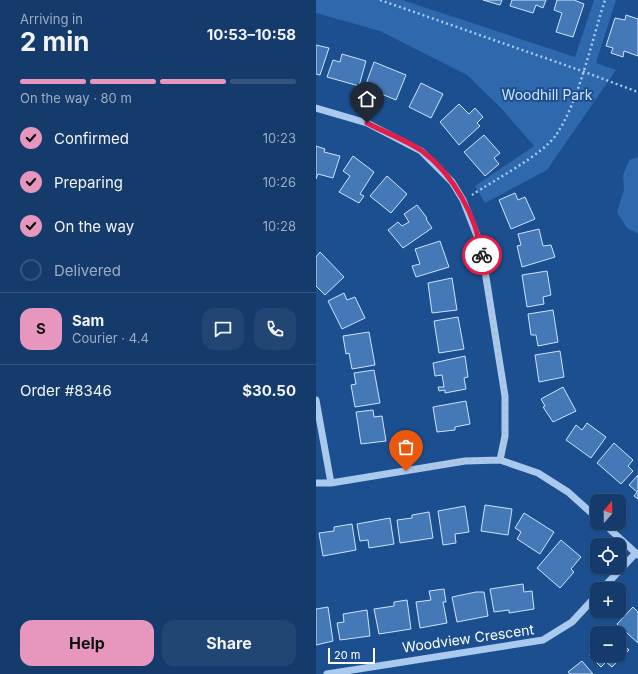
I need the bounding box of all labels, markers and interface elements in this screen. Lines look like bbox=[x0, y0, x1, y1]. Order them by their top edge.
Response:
text: Arriving in bbox=[20, 11, 83, 27]
text: 10:53–10:58 bbox=[207, 25, 296, 44]
text: 2 min bbox=[20, 26, 90, 57]
pin bbox=[350, 82, 384, 123]
park label: Woodhill Park bbox=[502, 86, 593, 103]
icon: home bbox=[356, 88, 378, 110]
text: On the way · 80 m bbox=[20, 90, 132, 106]
icon: check bbox=[20, 127, 42, 149]
text: Confirmed bbox=[54, 129, 129, 148]
text: 10:23 bbox=[263, 130, 296, 146]
icon: check bbox=[20, 171, 42, 193]
text: Preparing bbox=[54, 173, 123, 192]
text: 10:26 bbox=[263, 174, 296, 190]
icon: check bbox=[20, 215, 42, 237]
text: On the way bbox=[54, 217, 134, 236]
text: 10:28 bbox=[263, 218, 296, 234]
courier bbox=[462, 235, 502, 275]
icon: bike bbox=[471, 244, 493, 266]
text: Delivered bbox=[54, 261, 121, 280]
button: chat bbox=[202, 308, 244, 350]
button: phone bbox=[254, 308, 296, 350]
text: Sam bbox=[72, 311, 104, 330]
text: S bbox=[36, 319, 46, 338]
text: Courier · 4.4 bbox=[72, 330, 149, 346]
text: Order #8346 bbox=[20, 381, 112, 400]
text: $30.50 bbox=[242, 381, 296, 400]
pin bbox=[389, 430, 423, 471]
icon: bag bbox=[395, 436, 417, 458]
north arrow bbox=[590, 494, 626, 530]
map controls bbox=[590, 494, 626, 662]
button: locate bbox=[590, 538, 626, 574]
button: + bbox=[590, 582, 626, 618]
button: Help bbox=[20, 620, 154, 666]
button: Share bbox=[162, 620, 296, 666]
street label: Woodview Crescent bbox=[401, 620, 535, 656]
button: − bbox=[590, 626, 626, 662]
scale bar bbox=[328, 646, 375, 665]
text: 20 m bbox=[334, 648, 360, 662]

